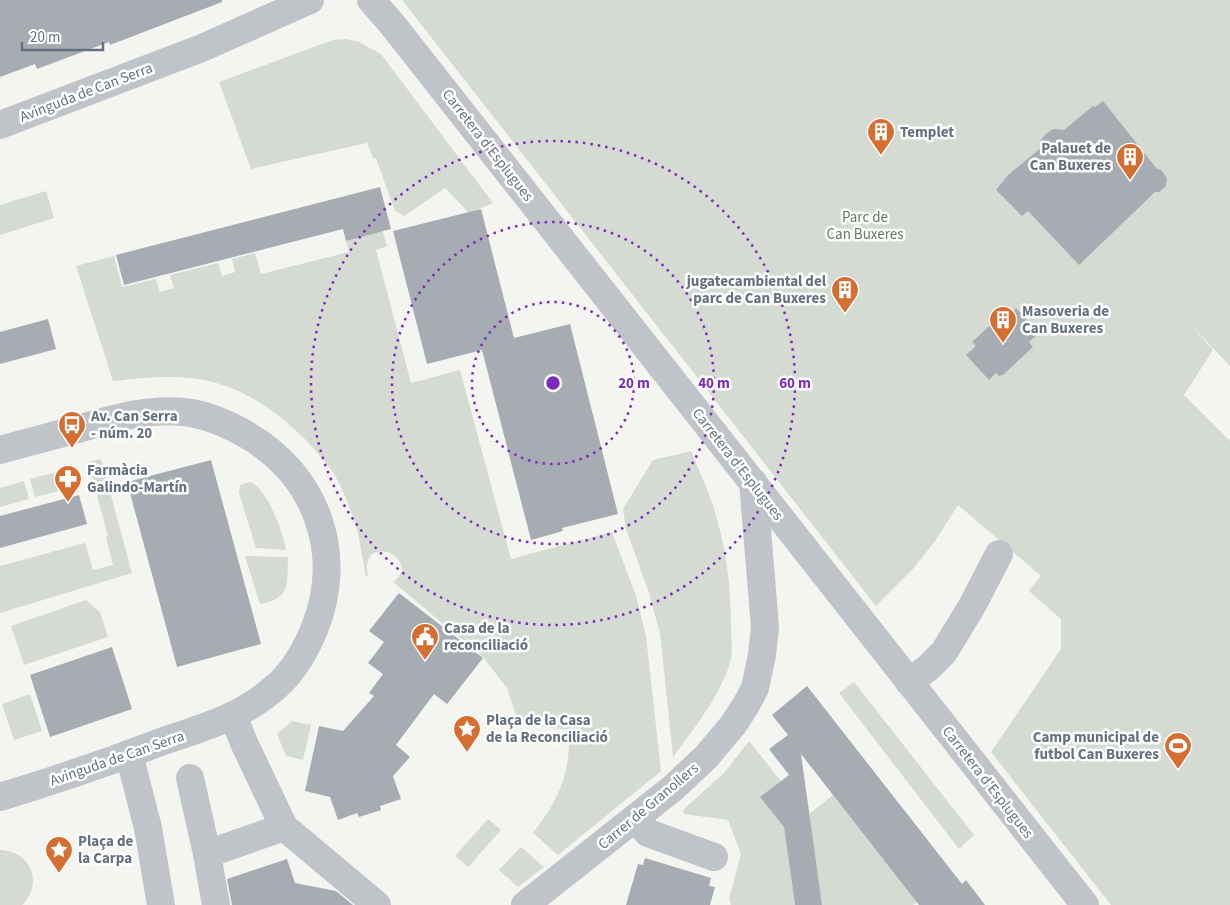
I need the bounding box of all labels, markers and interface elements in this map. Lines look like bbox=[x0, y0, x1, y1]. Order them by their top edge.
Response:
scale bar bbox=[22, 20, 104, 52]
text: 20 m bbox=[30, 27, 60, 48]
street label: Avinguda de Can Serra bbox=[17, 57, 156, 127]
street label: Carretera d'Esplugues bbox=[437, 85, 538, 206]
building icon: Templet bbox=[866, 117, 896, 156]
place label: Templet bbox=[900, 122, 954, 143]
place label: Palauet de Can Buxeres bbox=[1030, 138, 1111, 176]
building icon: Palauet de Can Buxeres bbox=[1115, 142, 1145, 181]
park label: Parc de Can Buxeres bbox=[827, 207, 903, 245]
place label: jugatecambiental del parc de Can Buxeres bbox=[686, 271, 827, 309]
building icon: jugatecambiental del parc de Can Buxeres bbox=[830, 275, 860, 314]
place label: Masoveria de Can Buxeres bbox=[1022, 301, 1109, 339]
building icon: Masoveria de Can Buxeres bbox=[988, 305, 1018, 344]
text: 20 m bbox=[618, 373, 650, 394]
text: 40 m bbox=[698, 373, 730, 394]
text: 60 m bbox=[779, 373, 811, 394]
centre of rings bbox=[544, 374, 562, 392]
street label: Carretera d'Esplugues bbox=[687, 404, 788, 525]
place label: Av. Can Serra - núm. 20 bbox=[90, 406, 178, 444]
bus stop icon: Av. Can Serra - núm. 20 bbox=[57, 410, 87, 449]
place label: Farmàcia Galindo-Martín bbox=[87, 460, 187, 498]
pharmacy icon: Farmàcia Galindo-Martín bbox=[53, 464, 83, 503]
place label: Casa de la reconciliació bbox=[444, 618, 528, 656]
public building icon: Casa de la reconciliació bbox=[410, 622, 440, 661]
place label: Plaça de la Casa de la Reconciliació bbox=[486, 710, 608, 748]
place icon: Plaça de la Casa de la Reconciliació bbox=[452, 714, 482, 753]
street label: Carretera d'Esplugues bbox=[937, 722, 1038, 843]
street label: Avinguda de Can Serra bbox=[47, 726, 187, 791]
place label: Camp municipal de futbol Can Buxeres bbox=[1033, 727, 1159, 765]
sports icon: Camp municipal de futbol Can Buxeres bbox=[1163, 731, 1193, 770]
street label: Carrer de Granollers bbox=[594, 758, 703, 855]
place label: Plaça de la Carpa bbox=[78, 831, 133, 869]
place icon: Plaça de la Carpa bbox=[44, 835, 74, 874]

